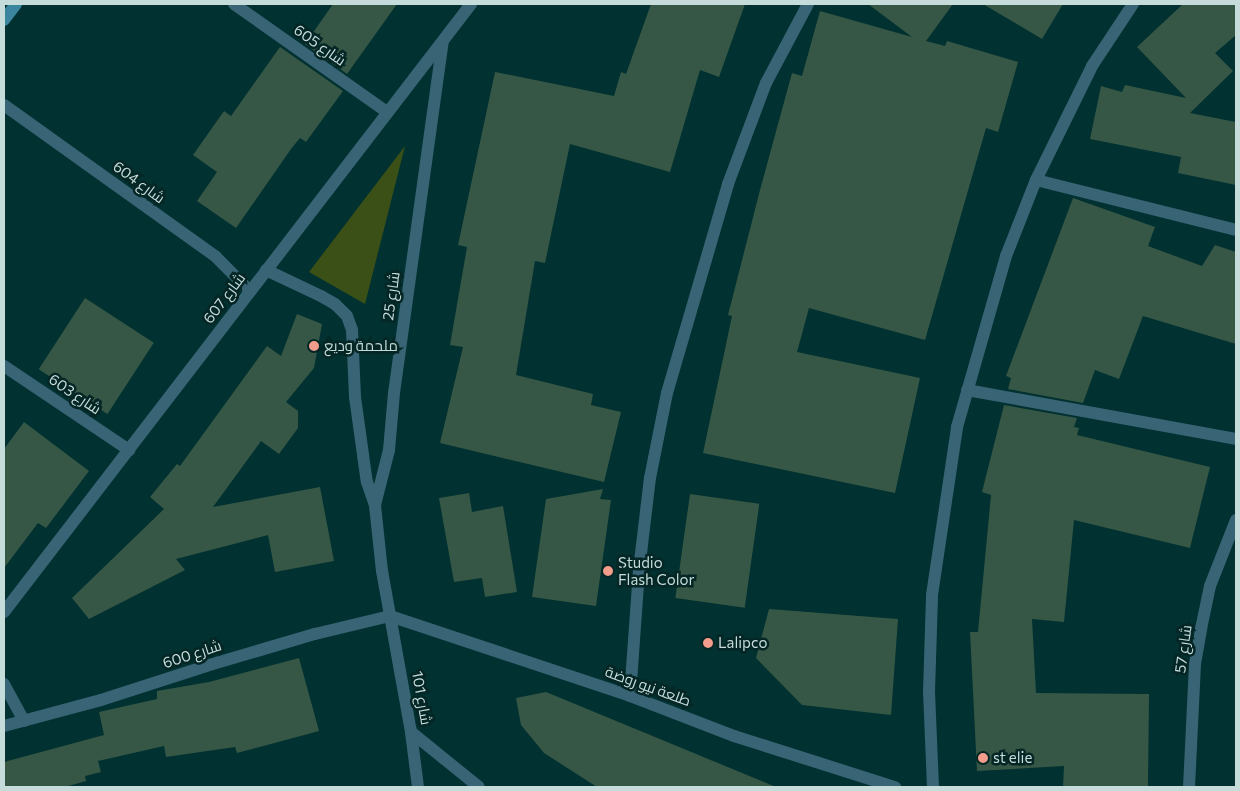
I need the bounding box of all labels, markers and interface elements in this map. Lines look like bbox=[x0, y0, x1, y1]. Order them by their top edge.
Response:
street label: شارع 605 bbox=[290, 21, 350, 69]
street label: شارع 604 bbox=[110, 157, 168, 207]
street label: شارع 607 bbox=[199, 269, 249, 327]
street label: شارع 25 bbox=[379, 271, 403, 321]
place label: ملحمة وديع bbox=[324, 337, 398, 355]
marker: ملحمة وديع bbox=[308, 340, 320, 352]
street label: شارع 603 bbox=[45, 370, 105, 418]
place label: Studio Flash Color bbox=[618, 553, 695, 588]
marker: Studio Flash Color bbox=[602, 565, 614, 577]
street label: شارع 57 bbox=[1171, 624, 1195, 674]
place label: Lalipco bbox=[718, 634, 767, 652]
street label: شارع 600 bbox=[160, 636, 224, 672]
marker: Lalipco bbox=[702, 637, 714, 649]
street label: طلعة نيو روضة bbox=[603, 662, 693, 710]
street label: شارع 101 bbox=[408, 670, 436, 726]
place label: st elie bbox=[993, 749, 1032, 767]
marker: st elie bbox=[977, 752, 989, 764]

